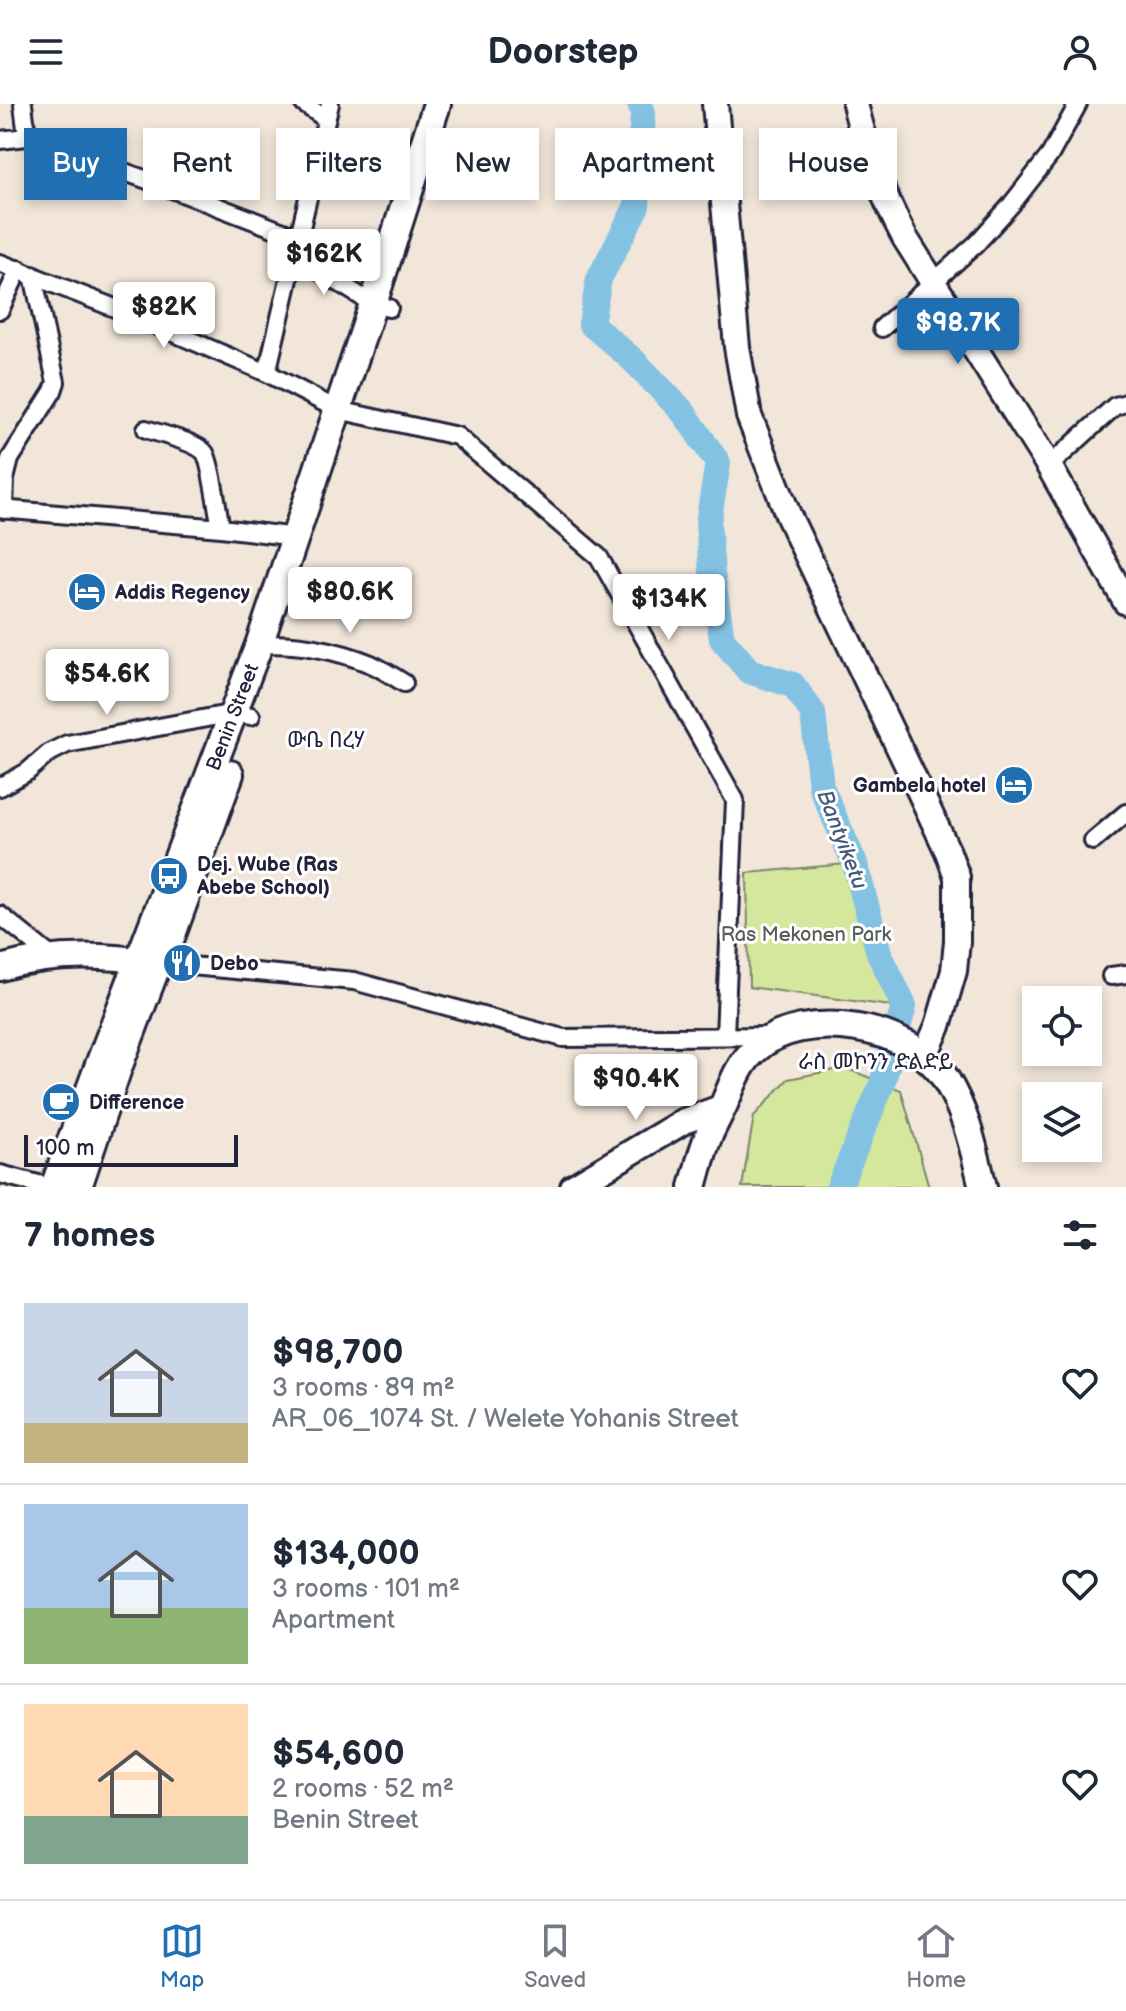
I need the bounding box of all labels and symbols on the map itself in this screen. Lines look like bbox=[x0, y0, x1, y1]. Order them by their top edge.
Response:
pin: $162K bbox=[268, 229, 380, 297]
pin: $82K bbox=[117, 282, 211, 350]
pin: $98.7K bbox=[893, 298, 1023, 366]
pin: $80.6K bbox=[285, 567, 415, 635]
hotel icon: Addis Regency bbox=[66, 571, 108, 613]
pin: $134K bbox=[613, 574, 725, 642]
place label: Addis Regency bbox=[114, 581, 251, 605]
pin: $54.6K bbox=[42, 649, 172, 717]
street label: Benin Street bbox=[202, 660, 264, 774]
district label: ውቤ በረሃ bbox=[287, 727, 365, 754]
hotel icon: Gambela hotel bbox=[993, 764, 1035, 806]
place label: Gambela hotel bbox=[853, 774, 986, 798]
water label: Bantyiketu bbox=[810, 786, 873, 893]
place label: Dej. Wube (Ras Abebe School) bbox=[196, 853, 338, 900]
bus stop icon: Dej. Wube (Ras Abebe School) bbox=[148, 855, 190, 897]
park label: Ras Mekonen Park bbox=[721, 923, 892, 947]
restaurant icon: Debo bbox=[161, 942, 203, 984]
place label: Debo bbox=[210, 952, 259, 976]
district label: ራስ መኮንን ድልድይ bbox=[798, 1049, 954, 1076]
pin: $90.4K bbox=[571, 1054, 701, 1122]
cafe icon: Difference bbox=[40, 1081, 82, 1123]
place label: Difference bbox=[89, 1091, 184, 1115]
scale bar bbox=[24, 1131, 238, 1167]

